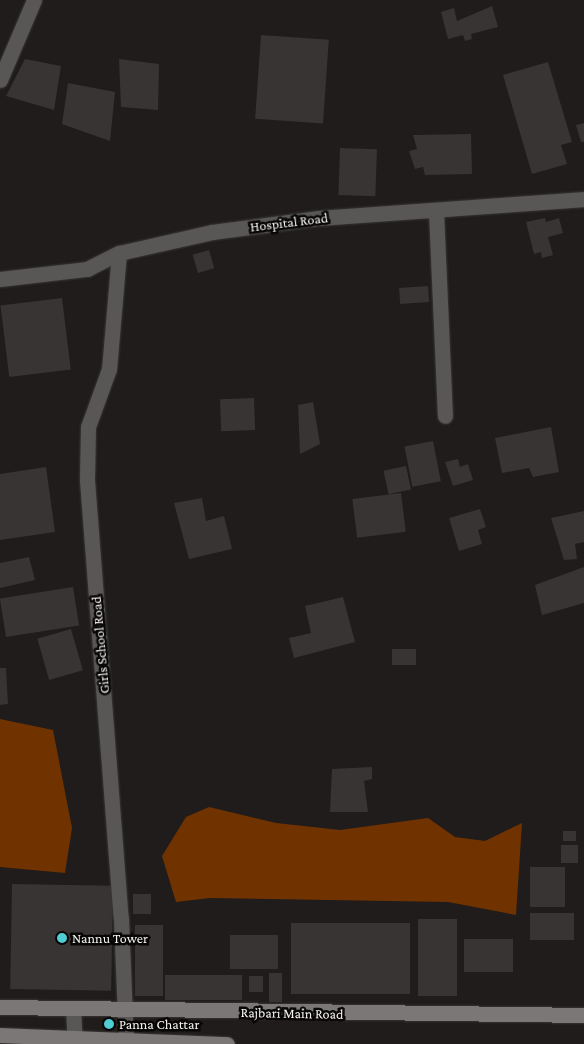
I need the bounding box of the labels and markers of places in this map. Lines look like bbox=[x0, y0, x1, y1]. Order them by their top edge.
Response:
place label: Nannu Tower bbox=[72, 930, 148, 946]
marker: Nannu Tower bbox=[56, 932, 68, 944]
place label: Panna Chattar bbox=[119, 1016, 199, 1032]
marker: Panna Chattar bbox=[103, 1018, 115, 1030]

